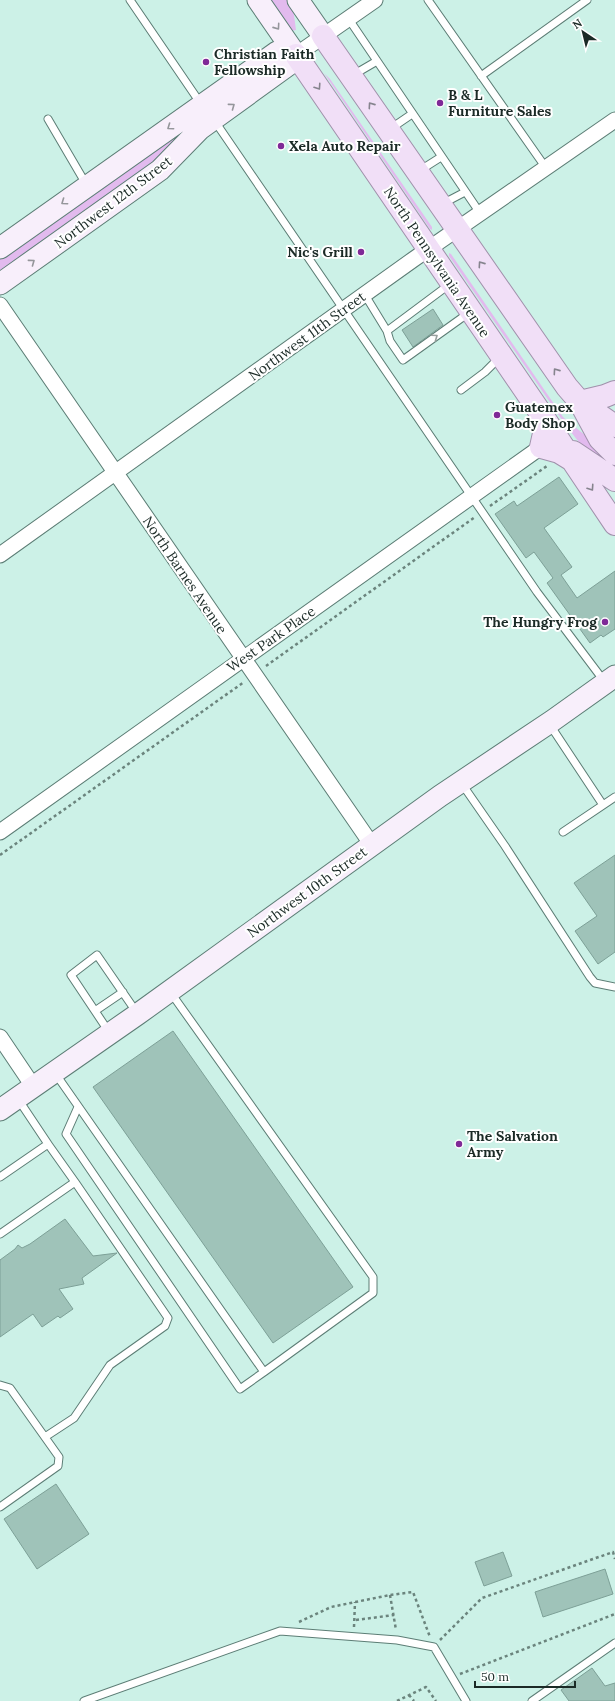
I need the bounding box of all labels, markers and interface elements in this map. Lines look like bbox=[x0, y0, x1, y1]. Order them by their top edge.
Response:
north arrow bbox=[563, 12, 603, 52]
text: N bbox=[570, 15, 585, 32]
one-way arrow bbox=[272, 23, 279, 30]
place label: Christian Faith Fellowship bbox=[214, 45, 315, 79]
marker: Christian Faith Fellowship bbox=[201, 57, 211, 67]
one-way arrow bbox=[313, 83, 321, 90]
place label: B & L Furniture Sales bbox=[448, 86, 552, 120]
marker: B & L Furniture Sales bbox=[435, 98, 445, 108]
one-way arrow bbox=[368, 102, 376, 109]
one-way arrow bbox=[228, 104, 235, 111]
one-way arrow bbox=[168, 122, 175, 129]
place label: Xela Auto Repair bbox=[289, 137, 401, 155]
marker: Xela Auto Repair bbox=[276, 141, 286, 151]
street label: Northwest 12th Street bbox=[51, 152, 176, 252]
street label: North Pennsylvania Avenue bbox=[380, 183, 494, 341]
one-way arrow bbox=[62, 197, 69, 204]
place label: Nic's Grill bbox=[287, 243, 354, 261]
marker: Nic's Grill bbox=[356, 247, 366, 257]
one-way arrow bbox=[27, 260, 34, 267]
one-way arrow bbox=[479, 261, 486, 268]
street label: Northwest 11th Street bbox=[245, 287, 369, 384]
one-way arrow bbox=[431, 335, 438, 342]
one-way arrow bbox=[553, 368, 561, 375]
place label: Guatemex Body Shop bbox=[505, 398, 575, 432]
marker: Guatemex Body Shop bbox=[492, 410, 502, 420]
one-way arrow bbox=[586, 484, 594, 491]
street label: North Barnes Avenue bbox=[139, 513, 231, 638]
street label: West Park Place bbox=[223, 602, 319, 676]
place label: The Hungry Frog bbox=[483, 613, 598, 631]
marker: The Hungry Frog bbox=[600, 617, 610, 627]
street label: Northwest 10th Street bbox=[244, 842, 371, 942]
place label: The Salvation Army bbox=[467, 1127, 558, 1161]
marker: The Salvation Army bbox=[454, 1139, 464, 1149]
scale bar bbox=[475, 1663, 575, 1689]
text: 50 m bbox=[481, 1669, 509, 1684]

